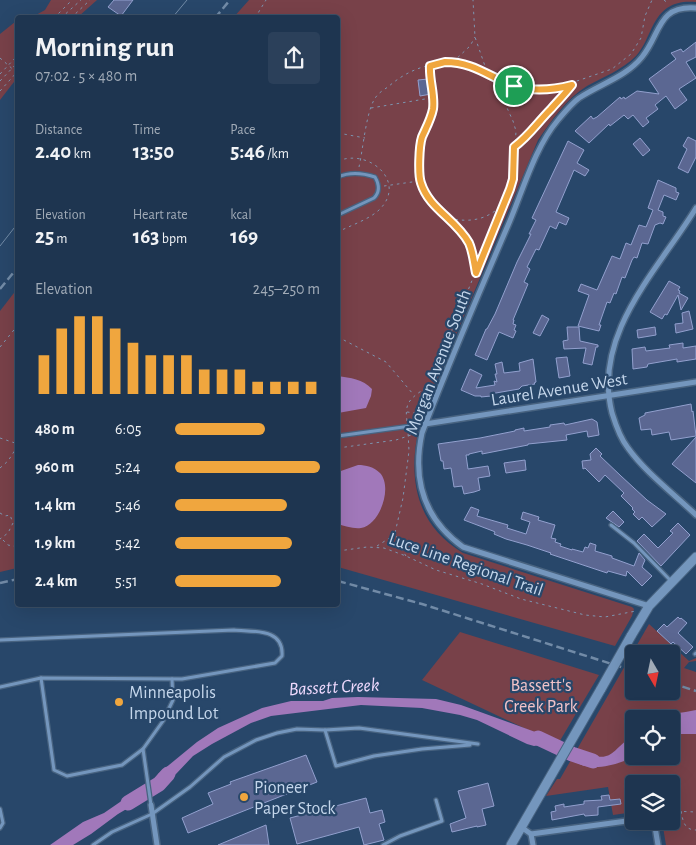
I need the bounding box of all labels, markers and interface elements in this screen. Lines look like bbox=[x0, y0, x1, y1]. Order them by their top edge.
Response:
button: share bbox=[268, 32, 320, 84]
text: Morning run bbox=[35, 34, 175, 62]
pin bbox=[493, 65, 535, 107]
text: 07:02 · 5 × 480 m bbox=[35, 68, 137, 84]
icon: arrive bbox=[500, 72, 528, 100]
text: Distance bbox=[35, 123, 82, 137]
text: Time bbox=[133, 123, 161, 137]
text: Pace bbox=[230, 123, 256, 137]
text: 2.40 bbox=[35, 141, 71, 162]
text: 13:50 bbox=[133, 141, 174, 162]
text: 5:46 bbox=[230, 141, 265, 162]
text: km bbox=[71, 147, 91, 161]
text: /km bbox=[265, 147, 289, 161]
text: Elevation bbox=[35, 208, 86, 222]
text: Heart rate bbox=[133, 208, 188, 222]
text: kcal bbox=[230, 208, 252, 222]
text: 25 bbox=[35, 226, 54, 247]
text: 163 bbox=[133, 226, 159, 247]
text: 169 bbox=[230, 226, 258, 247]
text: m bbox=[54, 232, 67, 246]
text: bpm bbox=[159, 232, 187, 246]
text: Elevation bbox=[35, 281, 93, 297]
text: 245–250 m bbox=[253, 281, 320, 297]
street label: Morgan Avenue South bbox=[403, 287, 475, 437]
street label: Laurel Avenue West bbox=[490, 370, 629, 410]
text: 480 m bbox=[35, 421, 75, 437]
text: 6:05 bbox=[115, 421, 141, 437]
text: 960 m bbox=[35, 459, 74, 475]
text: 5:24 bbox=[115, 459, 140, 475]
text: 1.4 km bbox=[35, 497, 76, 513]
text: 5:46 bbox=[115, 497, 141, 513]
street label: Luce Line Regional Trail bbox=[386, 530, 545, 600]
text: 1.9 km bbox=[35, 535, 75, 551]
text: 5:42 bbox=[115, 535, 140, 551]
text: 2.4 km bbox=[35, 573, 78, 589]
text: 5:51 bbox=[115, 573, 138, 589]
north arrow bbox=[625, 645, 680, 700]
map controls bbox=[625, 645, 680, 830]
water label: Bassett Creek bbox=[288, 676, 380, 699]
park label: Bassett's Creek Park bbox=[504, 677, 579, 716]
place label: Minneapolis Impound Lot bbox=[129, 684, 219, 723]
marker: Minneapolis Impound Lot bbox=[113, 696, 125, 708]
button: locate bbox=[625, 710, 680, 765]
button: layers bbox=[625, 775, 680, 830]
place label: Pioneer Paper Stock bbox=[254, 779, 336, 818]
marker: Pioneer Paper Stock bbox=[238, 791, 250, 803]

